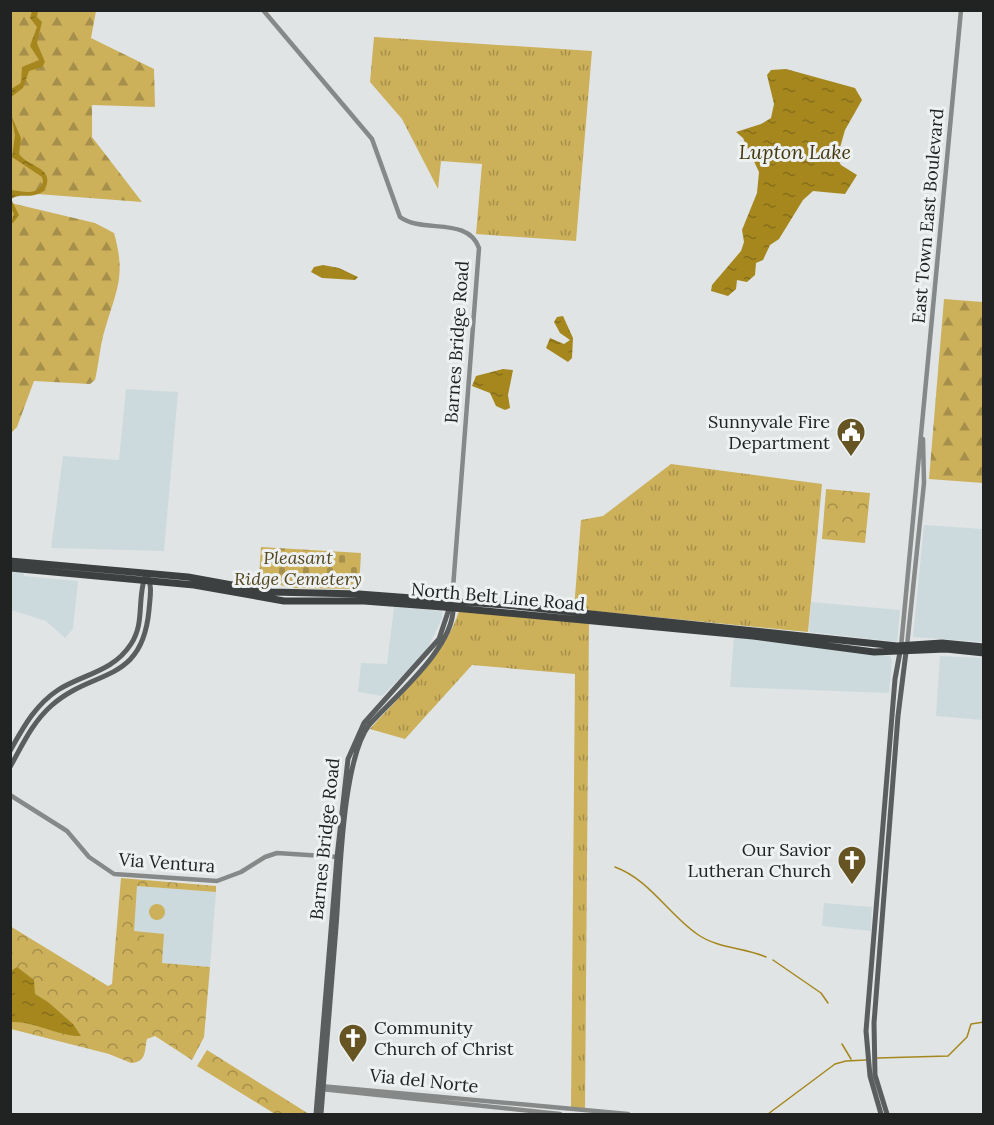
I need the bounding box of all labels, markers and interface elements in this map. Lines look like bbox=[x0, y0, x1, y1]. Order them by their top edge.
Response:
street label: East Town East Boulevard bbox=[907, 107, 948, 324]
water label: Lupton Lake bbox=[739, 139, 851, 164]
street label: Barnes Bridge Road bbox=[439, 260, 474, 424]
place label: Sunnyvale Fire Department bbox=[708, 410, 830, 454]
public building icon: Sunnyvale Fire Department bbox=[835, 416, 867, 458]
park label: Pleasant Ridge Cemetery bbox=[234, 546, 362, 590]
street label: North Belt Line Road bbox=[410, 577, 586, 616]
street label: Barnes Bridge Road bbox=[305, 757, 344, 921]
place label: Our Savior Lutheran Church bbox=[688, 838, 831, 882]
church icon: Our Savior Lutheran Church bbox=[836, 844, 868, 886]
street label: Via Ventura bbox=[117, 848, 216, 877]
place label: Community Church of Christ bbox=[374, 1016, 514, 1060]
church icon: Community Church of Christ bbox=[337, 1022, 369, 1064]
street label: Via del Norte bbox=[367, 1063, 480, 1098]

